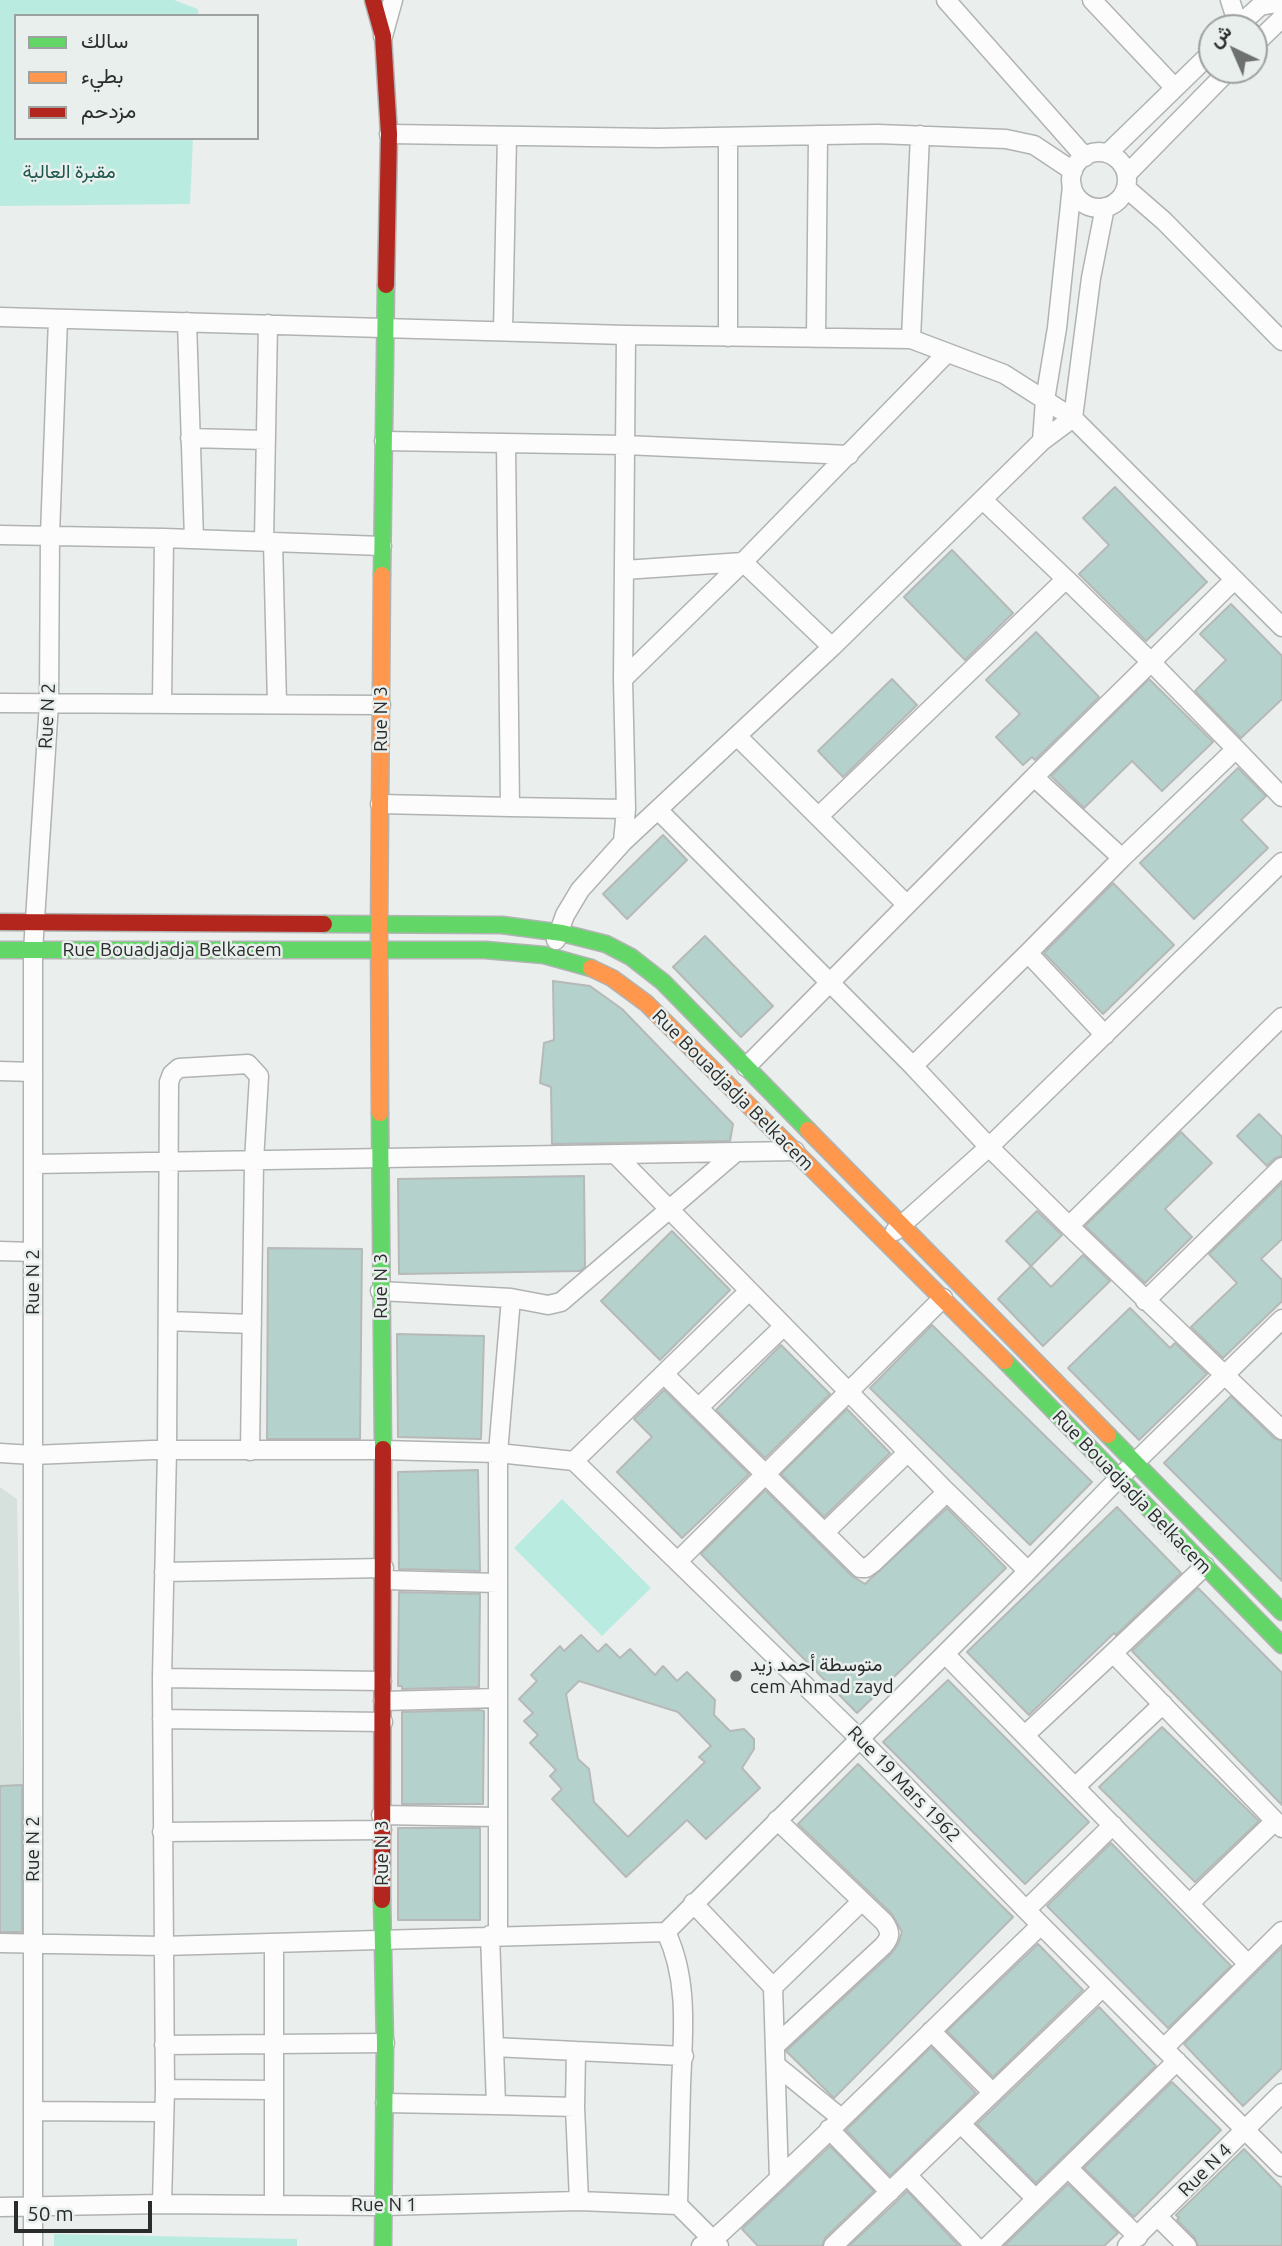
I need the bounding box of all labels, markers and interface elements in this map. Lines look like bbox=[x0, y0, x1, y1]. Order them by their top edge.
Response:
legend bbox=[14, 14, 259, 140]
north arrow bbox=[1198, 14, 1268, 84]
text: ش bbox=[1204, 19, 1236, 51]
text: سالك bbox=[81, 28, 128, 52]
text: بطيء bbox=[81, 63, 124, 87]
text: مزدحم bbox=[81, 98, 136, 122]
park label: مقبرة العالية bbox=[22, 161, 116, 183]
street label: Rue N 2 bbox=[34, 682, 60, 750]
street label: Rue N 3 bbox=[370, 686, 392, 752]
street label: Rue Bouadjadja Belkacem bbox=[62, 939, 282, 961]
street label: Rue Bouadjadja Belkacem bbox=[647, 1004, 819, 1176]
street label: Rue N 2 bbox=[22, 1249, 44, 1315]
street label: Rue N 3 bbox=[370, 1253, 392, 1319]
street label: Rue Bouadjadja Belkacem bbox=[1048, 1405, 1216, 1579]
place label: متوسطة أحمد زيد cem Ahmad zayd bbox=[750, 1654, 894, 1698]
marker: متوسطة أحمد زيد cem Ahmad zayd bbox=[728, 1668, 744, 1684]
street label: Rue 19 Mars 1962 bbox=[843, 1721, 965, 1847]
street label: Rue N 2 bbox=[22, 1816, 44, 1882]
street label: Rue N 3 bbox=[371, 1820, 393, 1886]
street label: Rue N 4 bbox=[1174, 2139, 1236, 2201]
scale bar bbox=[18, 2186, 156, 2230]
street label: Rue N 1 bbox=[351, 2194, 417, 2216]
text: 50 m bbox=[27, 2201, 74, 2225]

